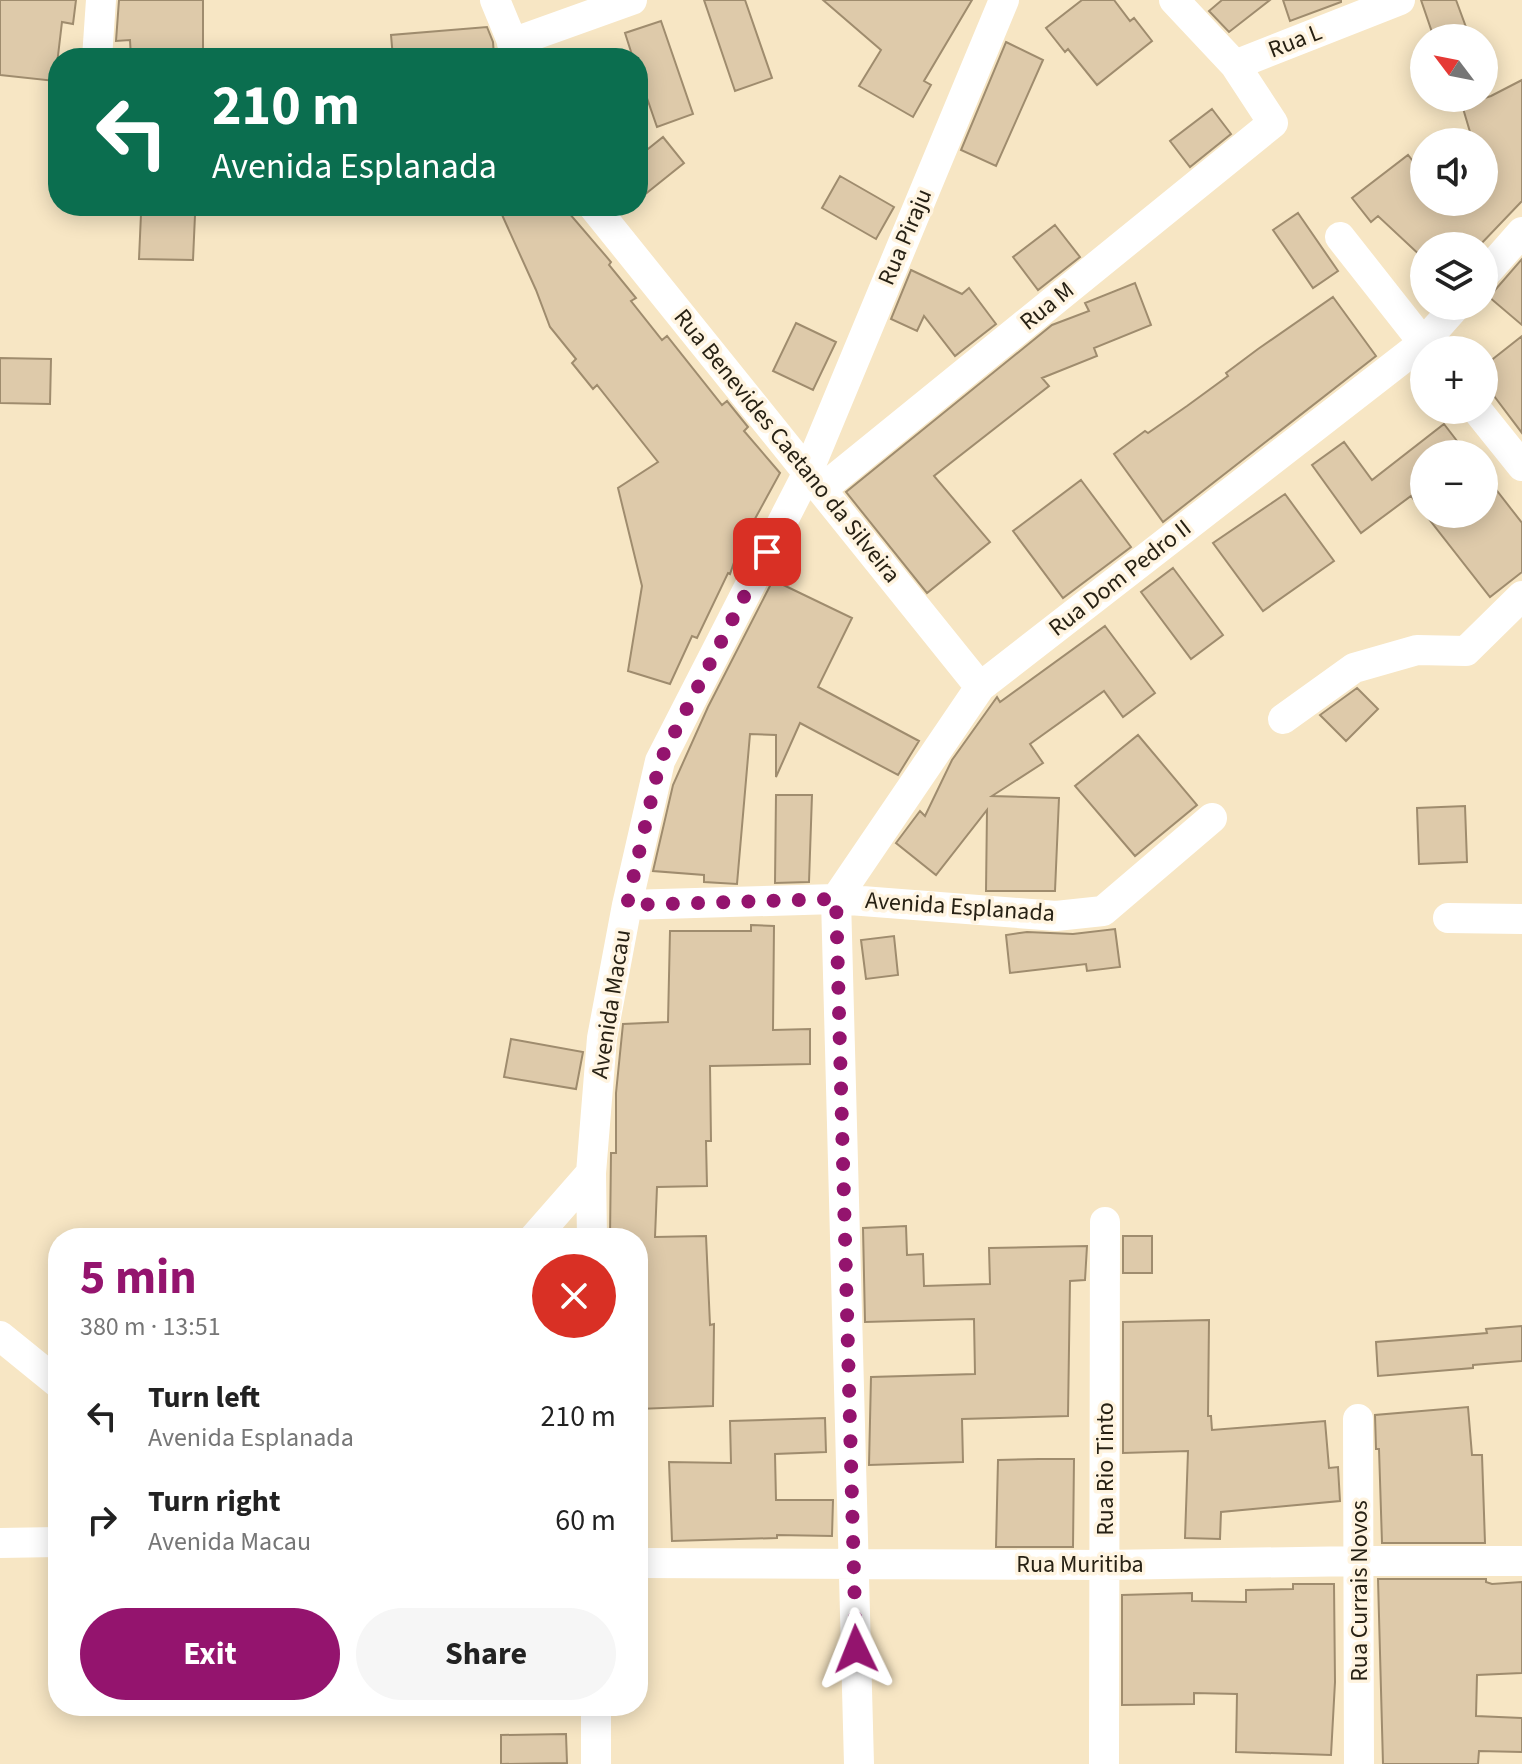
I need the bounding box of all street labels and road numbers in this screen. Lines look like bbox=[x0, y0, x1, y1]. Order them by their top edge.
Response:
street label: Rua L bbox=[1263, 15, 1327, 67]
street label: Rua Piraju bbox=[869, 183, 941, 291]
street label: Rua M bbox=[1012, 273, 1082, 339]
street label: Rua Benevides Caetano da Silveira bbox=[665, 301, 909, 591]
street label: Rua Dom Pedro II bbox=[1041, 511, 1199, 645]
street label: Avenida Esplanada bbox=[864, 883, 1056, 931]
street label: Avenida Macau bbox=[582, 927, 640, 1081]
street label: Rua Rio Tinto bbox=[1088, 1402, 1123, 1536]
street label: Rua Currais Novos bbox=[1342, 1500, 1377, 1682]
street label: Rua Muritiba bbox=[1016, 1547, 1144, 1582]

